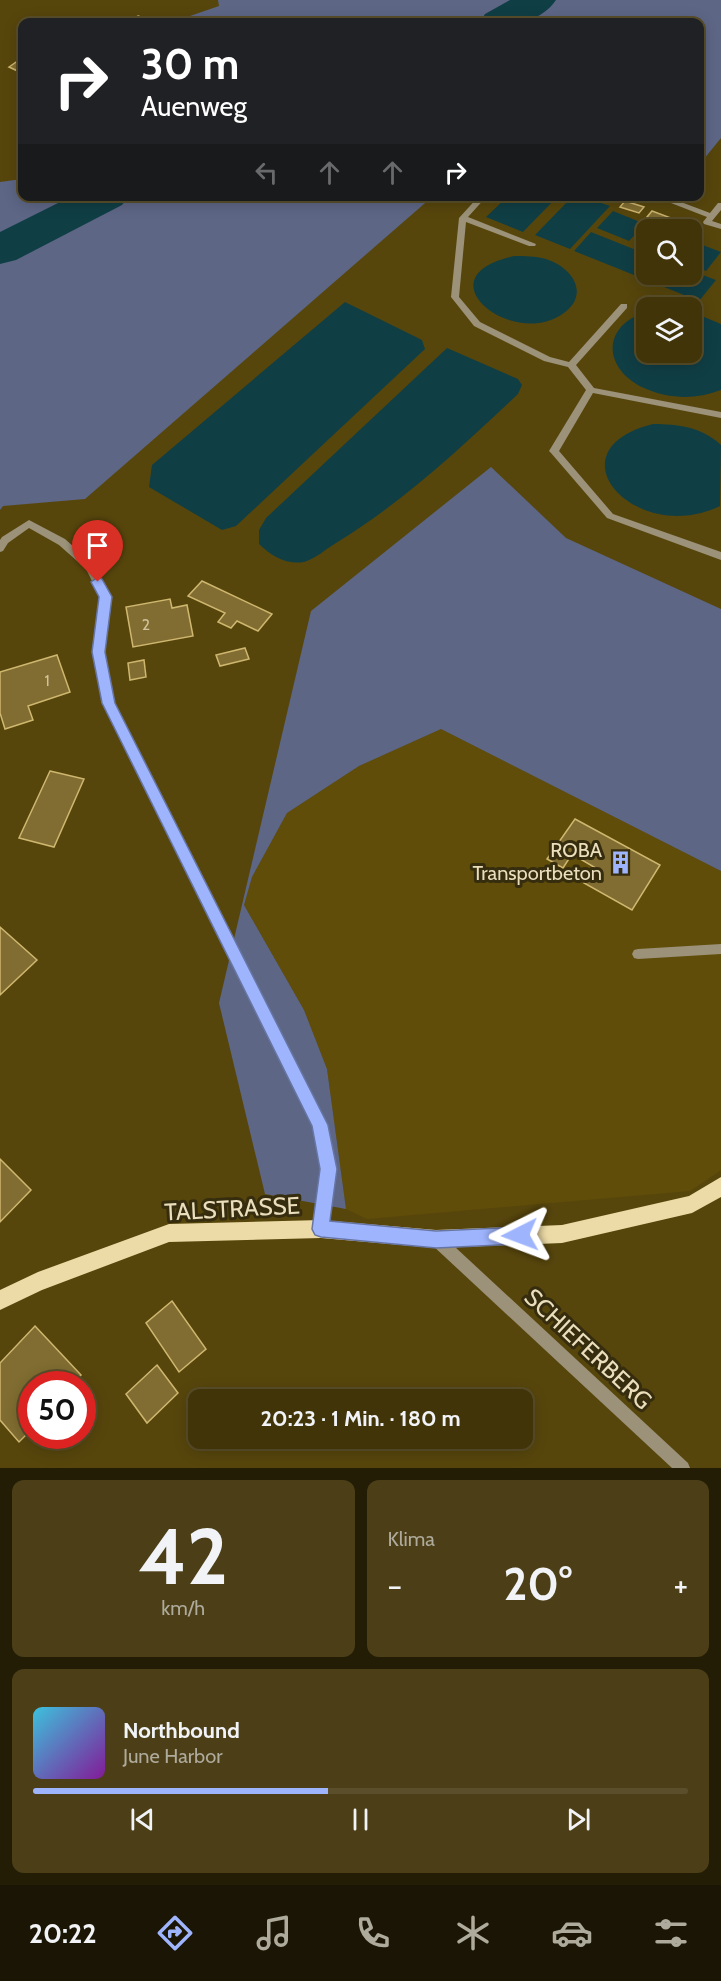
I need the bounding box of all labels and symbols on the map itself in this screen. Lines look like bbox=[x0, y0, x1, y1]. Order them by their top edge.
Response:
pin bbox=[72, 520, 123, 582]
house number: 2 bbox=[142, 615, 150, 634]
house number: 1 bbox=[44, 671, 50, 690]
place label: ROBA Transportbeton bbox=[472, 838, 603, 885]
building icon: ROBA Transportbeton bbox=[607, 849, 633, 875]
street label: TALSTRASSE bbox=[163, 1190, 300, 1227]
position arrow bbox=[488, 1203, 552, 1267]
street label: SCHIEFERBERG bbox=[519, 1282, 658, 1415]
speed limit sign: 50 bbox=[18, 1371, 96, 1449]

